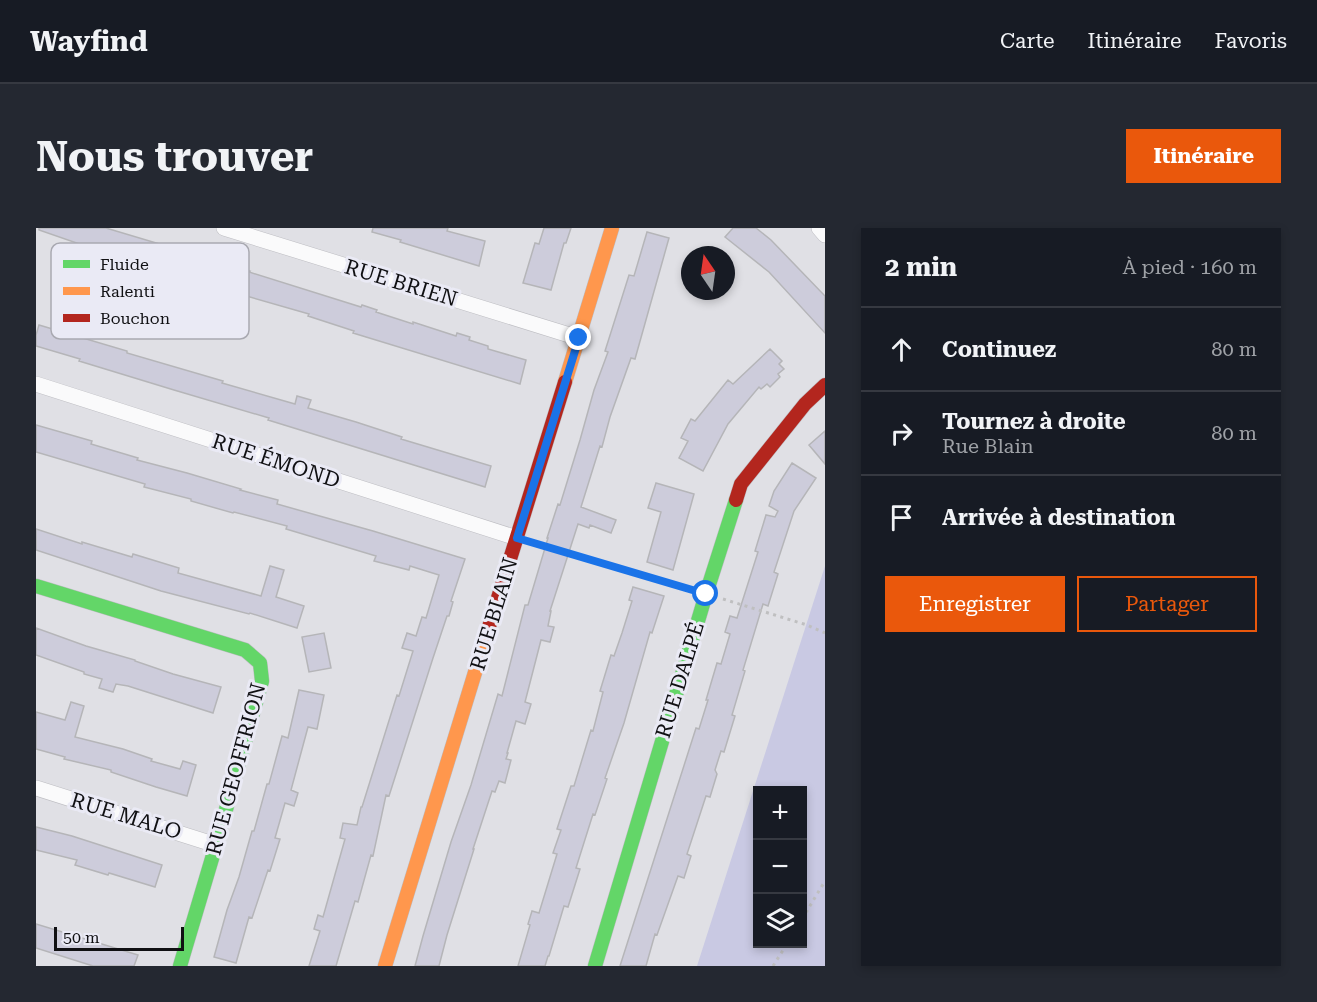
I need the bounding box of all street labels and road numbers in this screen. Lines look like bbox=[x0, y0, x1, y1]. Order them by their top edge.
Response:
street label: RUE BRIEN bbox=[342, 254, 460, 312]
street label: RUE ÉMOND bbox=[209, 428, 343, 493]
street label: RUE BLAIN bbox=[466, 555, 523, 673]
street label: RUE DALPÉ bbox=[650, 619, 709, 741]
street label: RUE GEOFFRION bbox=[201, 680, 271, 858]
street label: RUE MALO bbox=[68, 788, 184, 844]

